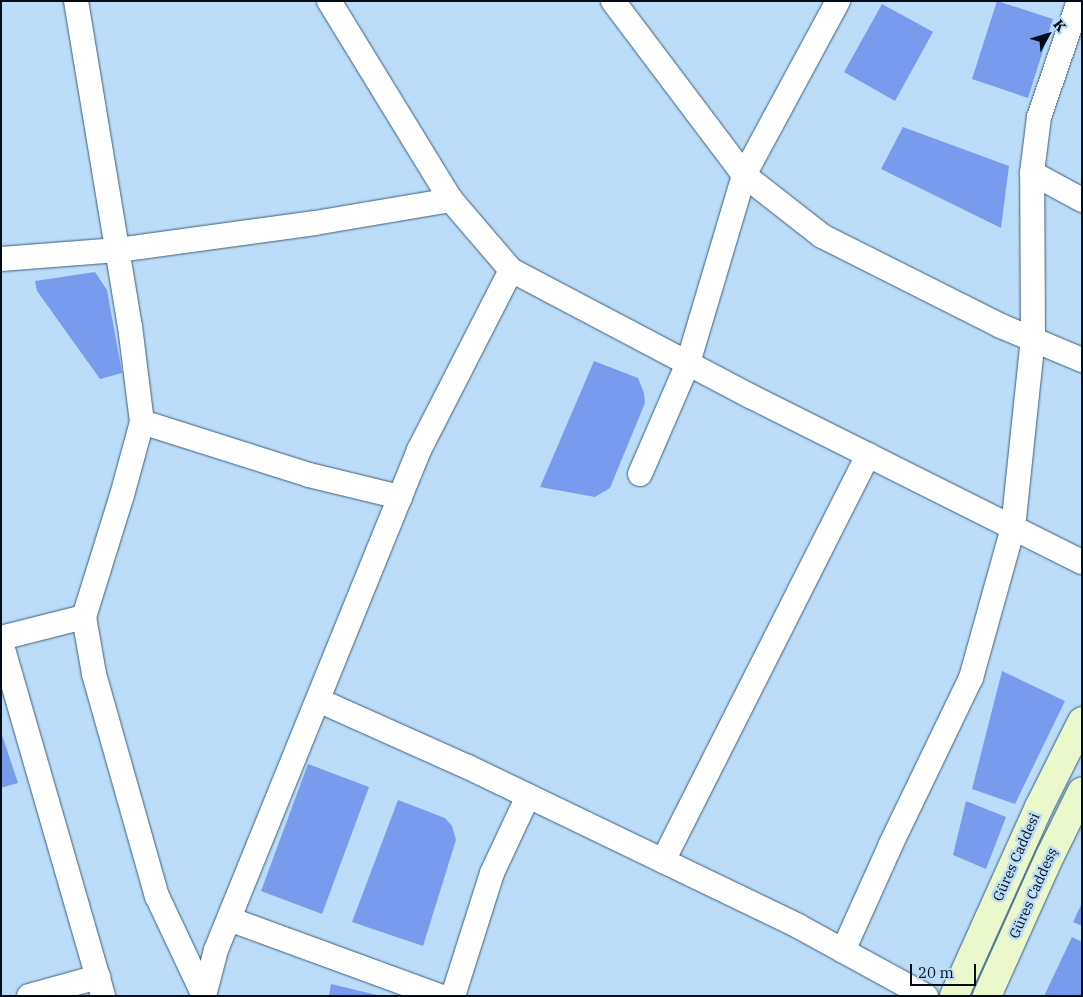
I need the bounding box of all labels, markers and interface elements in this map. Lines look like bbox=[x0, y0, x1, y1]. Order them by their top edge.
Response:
north arrow bbox=[1023, 10, 1073, 60]
text: K bbox=[1049, 16, 1070, 35]
street label: Güres Caddesi bbox=[989, 810, 1043, 904]
street label: Güres Caddesş bbox=[1006, 845, 1060, 941]
scale bar bbox=[913, 954, 979, 986]
text: 20 m bbox=[918, 963, 954, 982]

